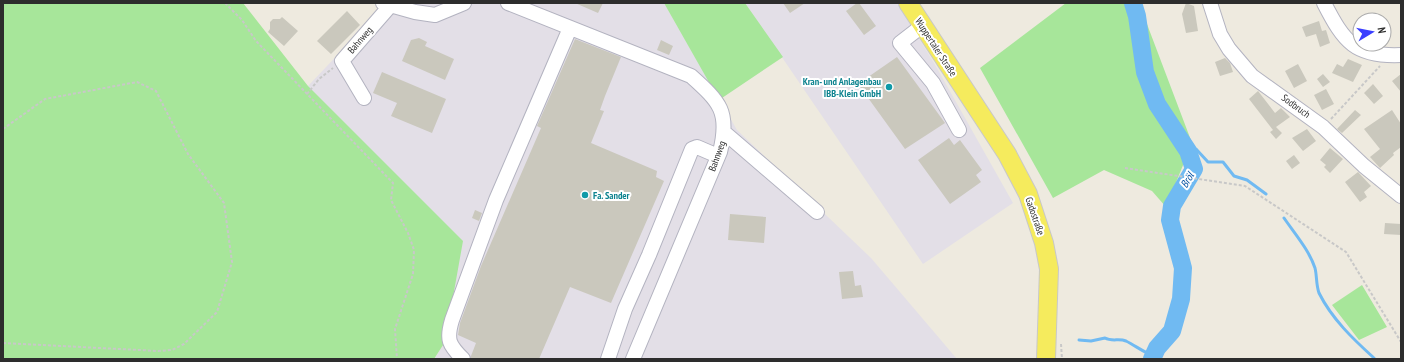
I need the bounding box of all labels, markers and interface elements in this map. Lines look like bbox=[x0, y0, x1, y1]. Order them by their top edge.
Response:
north arrow bbox=[1352, 12, 1392, 52]
street label: Wuppertaler Straße bbox=[912, 15, 960, 79]
street label: Bahnweg bbox=[345, 24, 375, 56]
text: N bbox=[1374, 26, 1389, 34]
place label: Kran- und Anlagenbau IBB-Klein GmbH bbox=[803, 75, 882, 100]
marker: Kran- und Anlagenbau IBB-Klein GmbH bbox=[884, 82, 894, 92]
street label: Sodbruch bbox=[1279, 91, 1313, 121]
street label: Bahnweg bbox=[705, 139, 729, 173]
water label: Bröl bbox=[1177, 169, 1198, 190]
place label: Fa. Sander bbox=[593, 189, 630, 202]
marker: Fa. Sander bbox=[580, 190, 590, 200]
street label: Gadostraße bbox=[1022, 195, 1048, 237]

